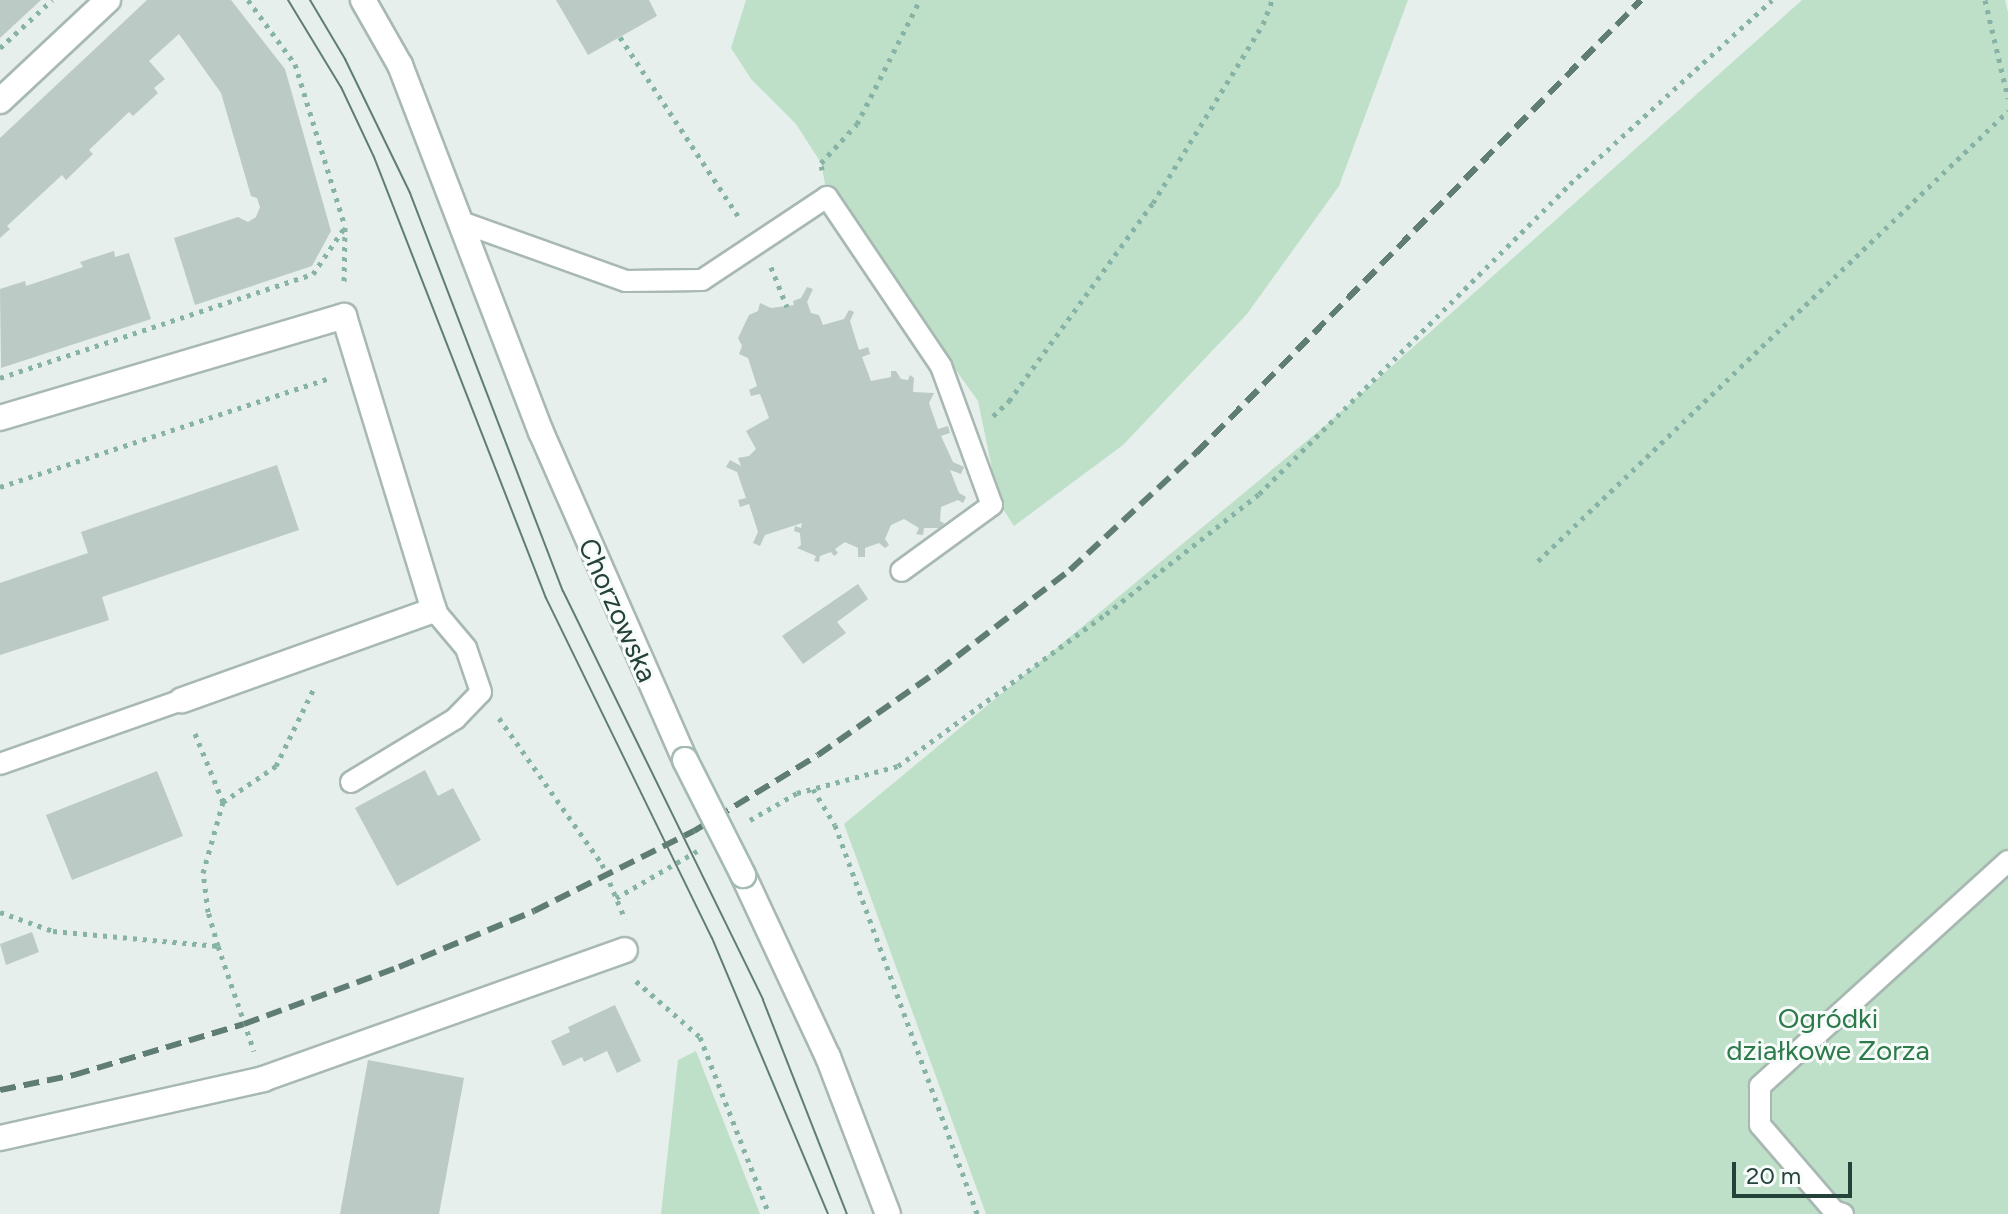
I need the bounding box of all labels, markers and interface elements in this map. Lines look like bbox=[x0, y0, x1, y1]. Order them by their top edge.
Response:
street label: Chorzowska bbox=[571, 533, 665, 687]
park label: Ogródki działkowe Zorza bbox=[1726, 1001, 1930, 1067]
scale bar bbox=[1736, 1146, 1856, 1196]
text: 20 m bbox=[1746, 1161, 1801, 1190]

